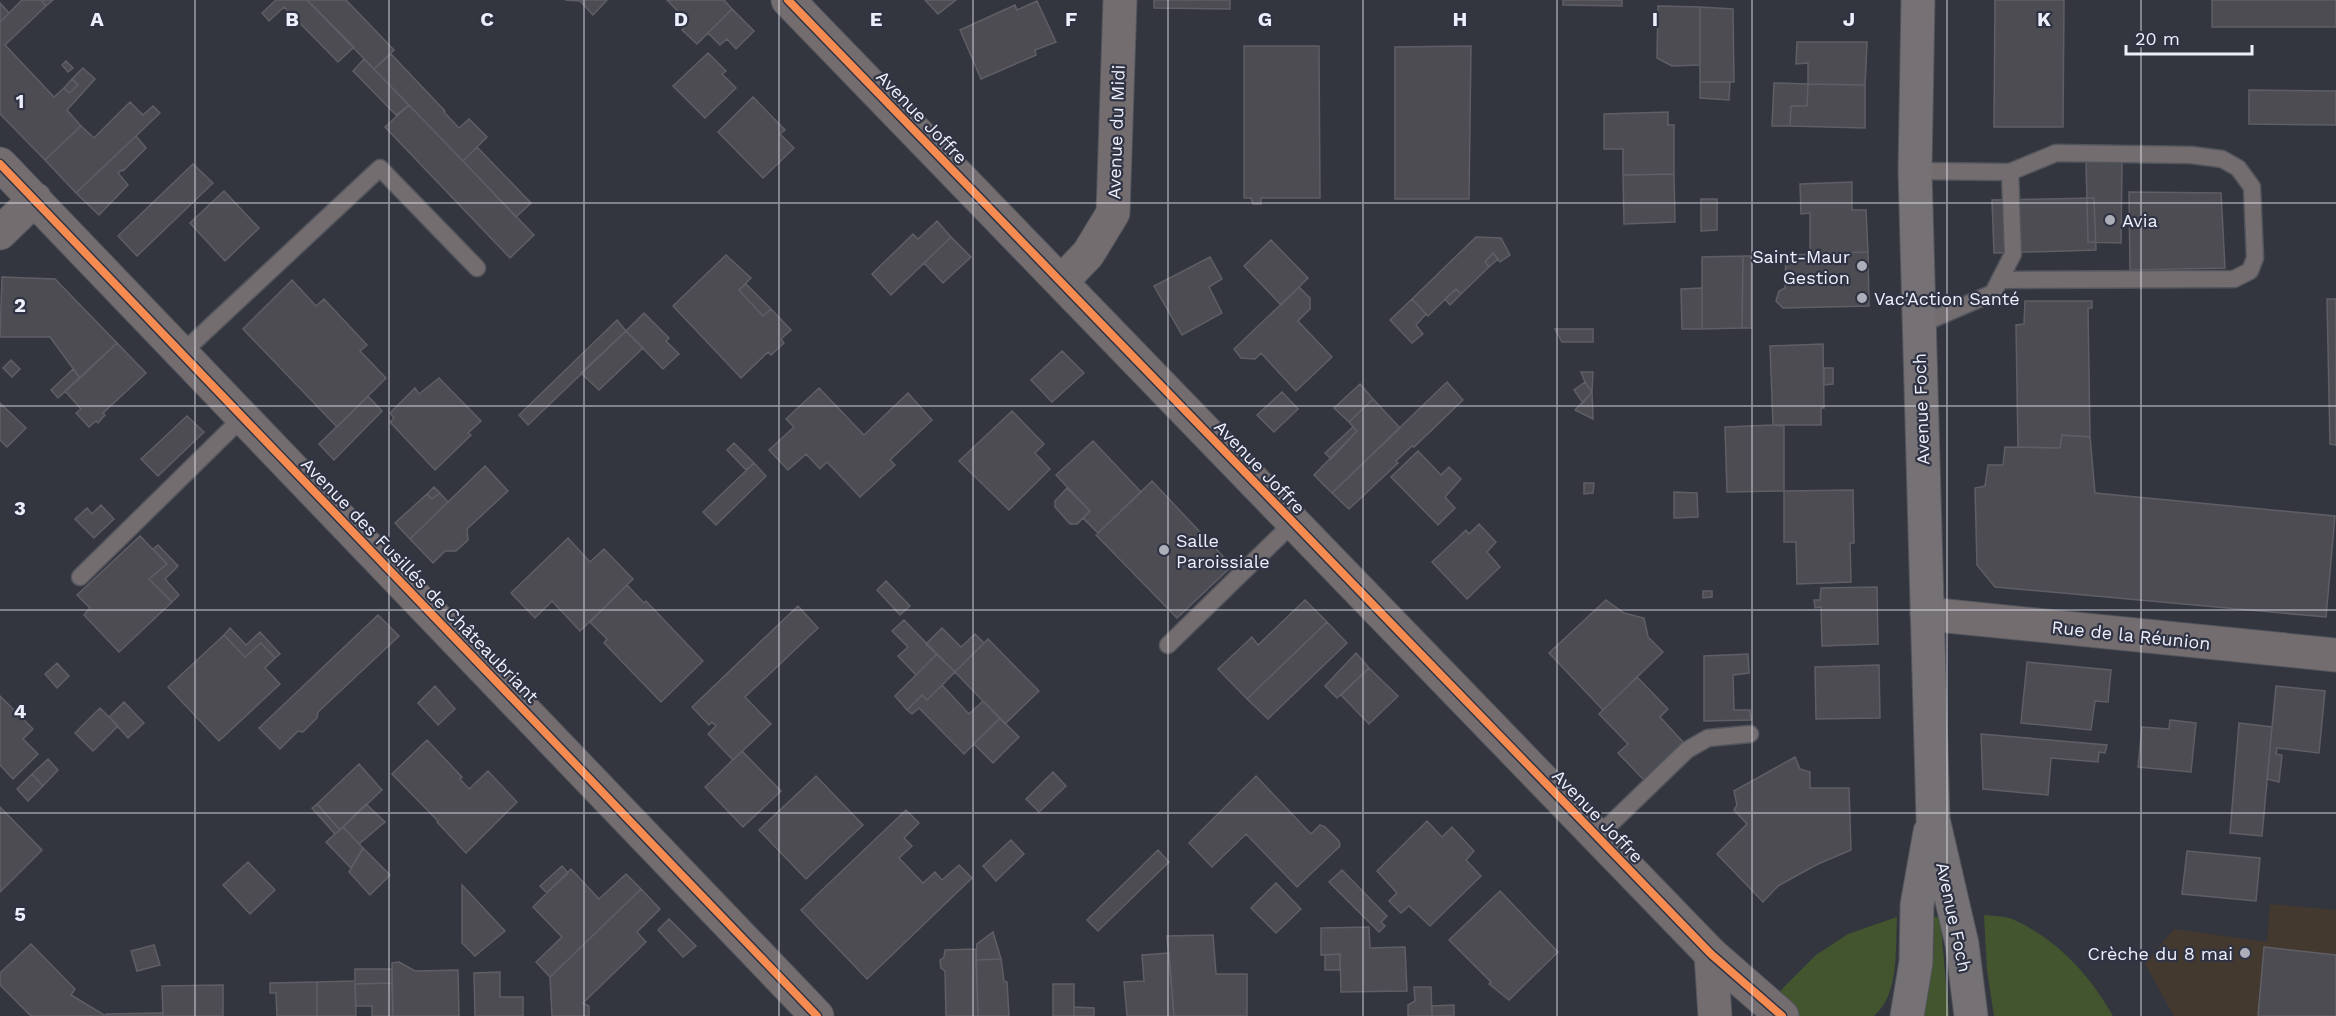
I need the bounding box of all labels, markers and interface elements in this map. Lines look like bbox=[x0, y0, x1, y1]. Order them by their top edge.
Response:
text: A bbox=[90, 7, 104, 31]
text: B bbox=[285, 7, 299, 31]
text: C bbox=[480, 7, 494, 31]
text: D bbox=[674, 7, 688, 31]
text: E bbox=[870, 7, 882, 31]
text: F bbox=[1065, 7, 1077, 31]
text: G bbox=[1258, 7, 1272, 31]
text: H bbox=[1453, 7, 1467, 31]
text: I bbox=[1652, 7, 1658, 31]
text: J bbox=[1843, 7, 1855, 31]
text: K bbox=[2037, 7, 2051, 31]
scale bar bbox=[2126, 18, 2252, 56]
text: 20 m bbox=[2135, 28, 2180, 49]
street label: Avenue du Midi bbox=[1103, 64, 1129, 200]
street label: Avenue Joffre bbox=[872, 66, 972, 168]
text: 1 bbox=[16, 89, 24, 113]
place label: Avia bbox=[2122, 210, 2158, 231]
marker: Avia bbox=[2103, 213, 2117, 227]
place label: Saint-Maur Gestion bbox=[1752, 246, 1850, 288]
marker: Saint-Maur Gestion bbox=[1855, 259, 1869, 273]
place label: Vac'Action Santé bbox=[1874, 288, 2020, 309]
marker: Vac'Action Santé bbox=[1855, 291, 1869, 305]
text: 2 bbox=[14, 293, 26, 317]
street label: Avenue Foch bbox=[1909, 353, 1933, 465]
street label: Avenue Joffre bbox=[1210, 416, 1310, 518]
street label: Avenue des Fusillés de Châteaubriant bbox=[297, 453, 543, 707]
text: 3 bbox=[14, 496, 26, 520]
place label: Salle Paroissiale bbox=[1176, 530, 1270, 572]
marker: Salle Paroissiale bbox=[1157, 543, 1171, 557]
street label: Rue de la Réunion bbox=[2051, 616, 2211, 654]
text: 4 bbox=[14, 699, 27, 723]
street label: Avenue Joffre bbox=[1548, 765, 1648, 867]
street label: Avenue Foch bbox=[1932, 860, 1976, 974]
text: 5 bbox=[14, 902, 26, 926]
place label: Crèche du 8 mai bbox=[2088, 943, 2233, 964]
marker: Crèche du 8 mai bbox=[2238, 946, 2252, 960]

